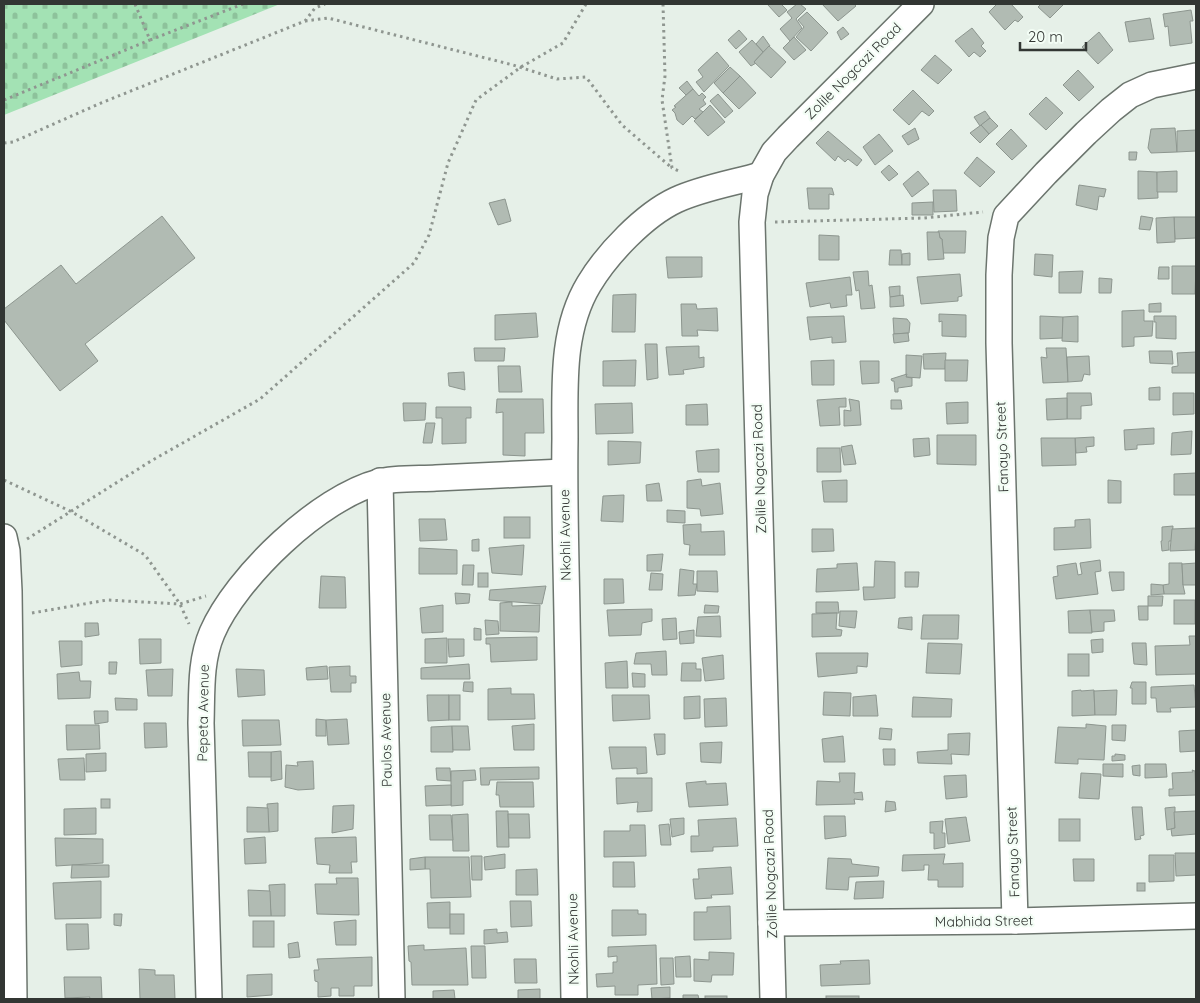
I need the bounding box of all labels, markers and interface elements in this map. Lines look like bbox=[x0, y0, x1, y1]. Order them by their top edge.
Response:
street label: Zolile Nogcazi Road bbox=[801, 19, 905, 123]
scale bar bbox=[1020, 20, 1086, 52]
text: 20 m bbox=[1028, 27, 1063, 46]
street label: Fanayo Street bbox=[991, 401, 1013, 493]
street label: Zolile Nogcazi Road bbox=[748, 404, 770, 534]
street label: Nkohli Avenue bbox=[555, 489, 575, 581]
street label: Pepeta Avenue bbox=[193, 664, 213, 762]
street label: Paulos Avenue bbox=[376, 693, 396, 787]
street label: Fanayo Street bbox=[1002, 806, 1024, 898]
street label: Zolile Nogcazi Road bbox=[759, 809, 781, 939]
street label: Nkohli Avenue bbox=[563, 893, 583, 985]
street label: Mabhida Street bbox=[935, 911, 1034, 931]

